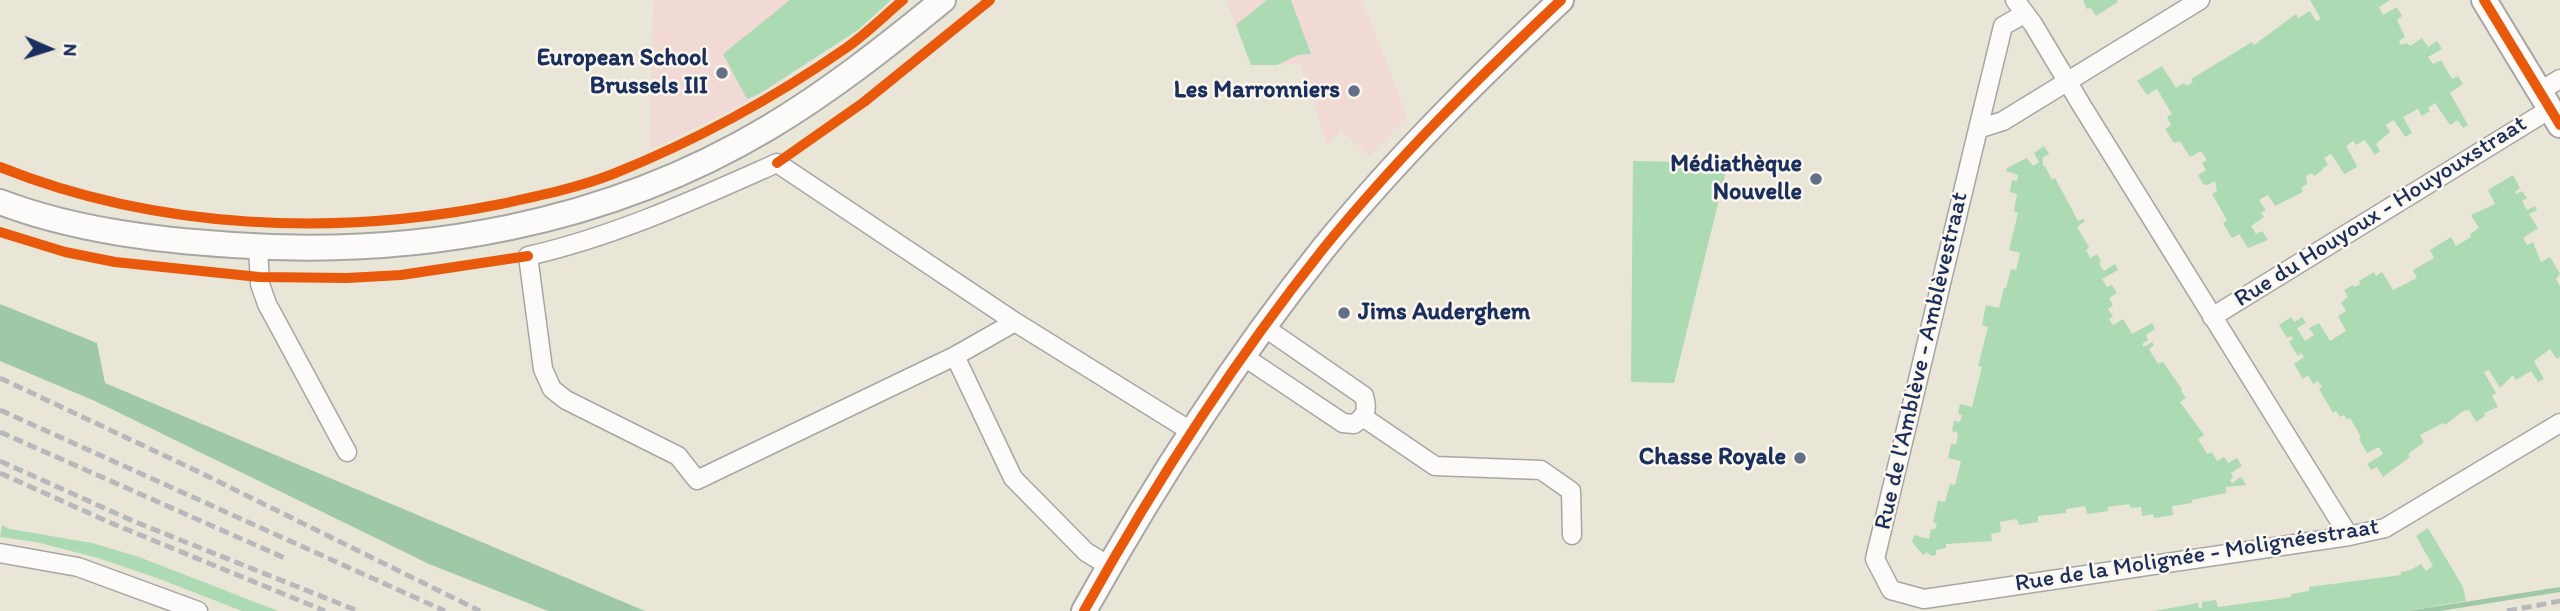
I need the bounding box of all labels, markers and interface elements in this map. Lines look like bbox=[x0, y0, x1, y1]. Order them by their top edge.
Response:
north arrow bbox=[14, 14, 84, 84]
text: N bbox=[59, 43, 82, 57]
place label: European School Brussels III bbox=[537, 45, 708, 101]
marker: European School Brussels III bbox=[714, 65, 730, 81]
place label: Les Marronniers bbox=[1174, 77, 1340, 105]
marker: Les Marronniers bbox=[1346, 83, 1362, 99]
street label: Rue du Houyoux - Houyouxstraat bbox=[2230, 110, 2532, 314]
place label: Médiathèque Nouvelle bbox=[1670, 151, 1802, 207]
marker: Médiathèque Nouvelle bbox=[1808, 171, 1824, 187]
street label: Rue de l'Amblève - Amblèvestraat bbox=[1869, 189, 1975, 533]
place label: Jims Auderghem bbox=[1358, 299, 1530, 327]
marker: Jims Auderghem bbox=[1336, 305, 1352, 321]
place label: Chasse Royale bbox=[1639, 444, 1786, 472]
marker: Chasse Royale bbox=[1792, 450, 1808, 466]
street label: Rue de la Molignée - Molignéestraat bbox=[2013, 513, 2381, 599]

